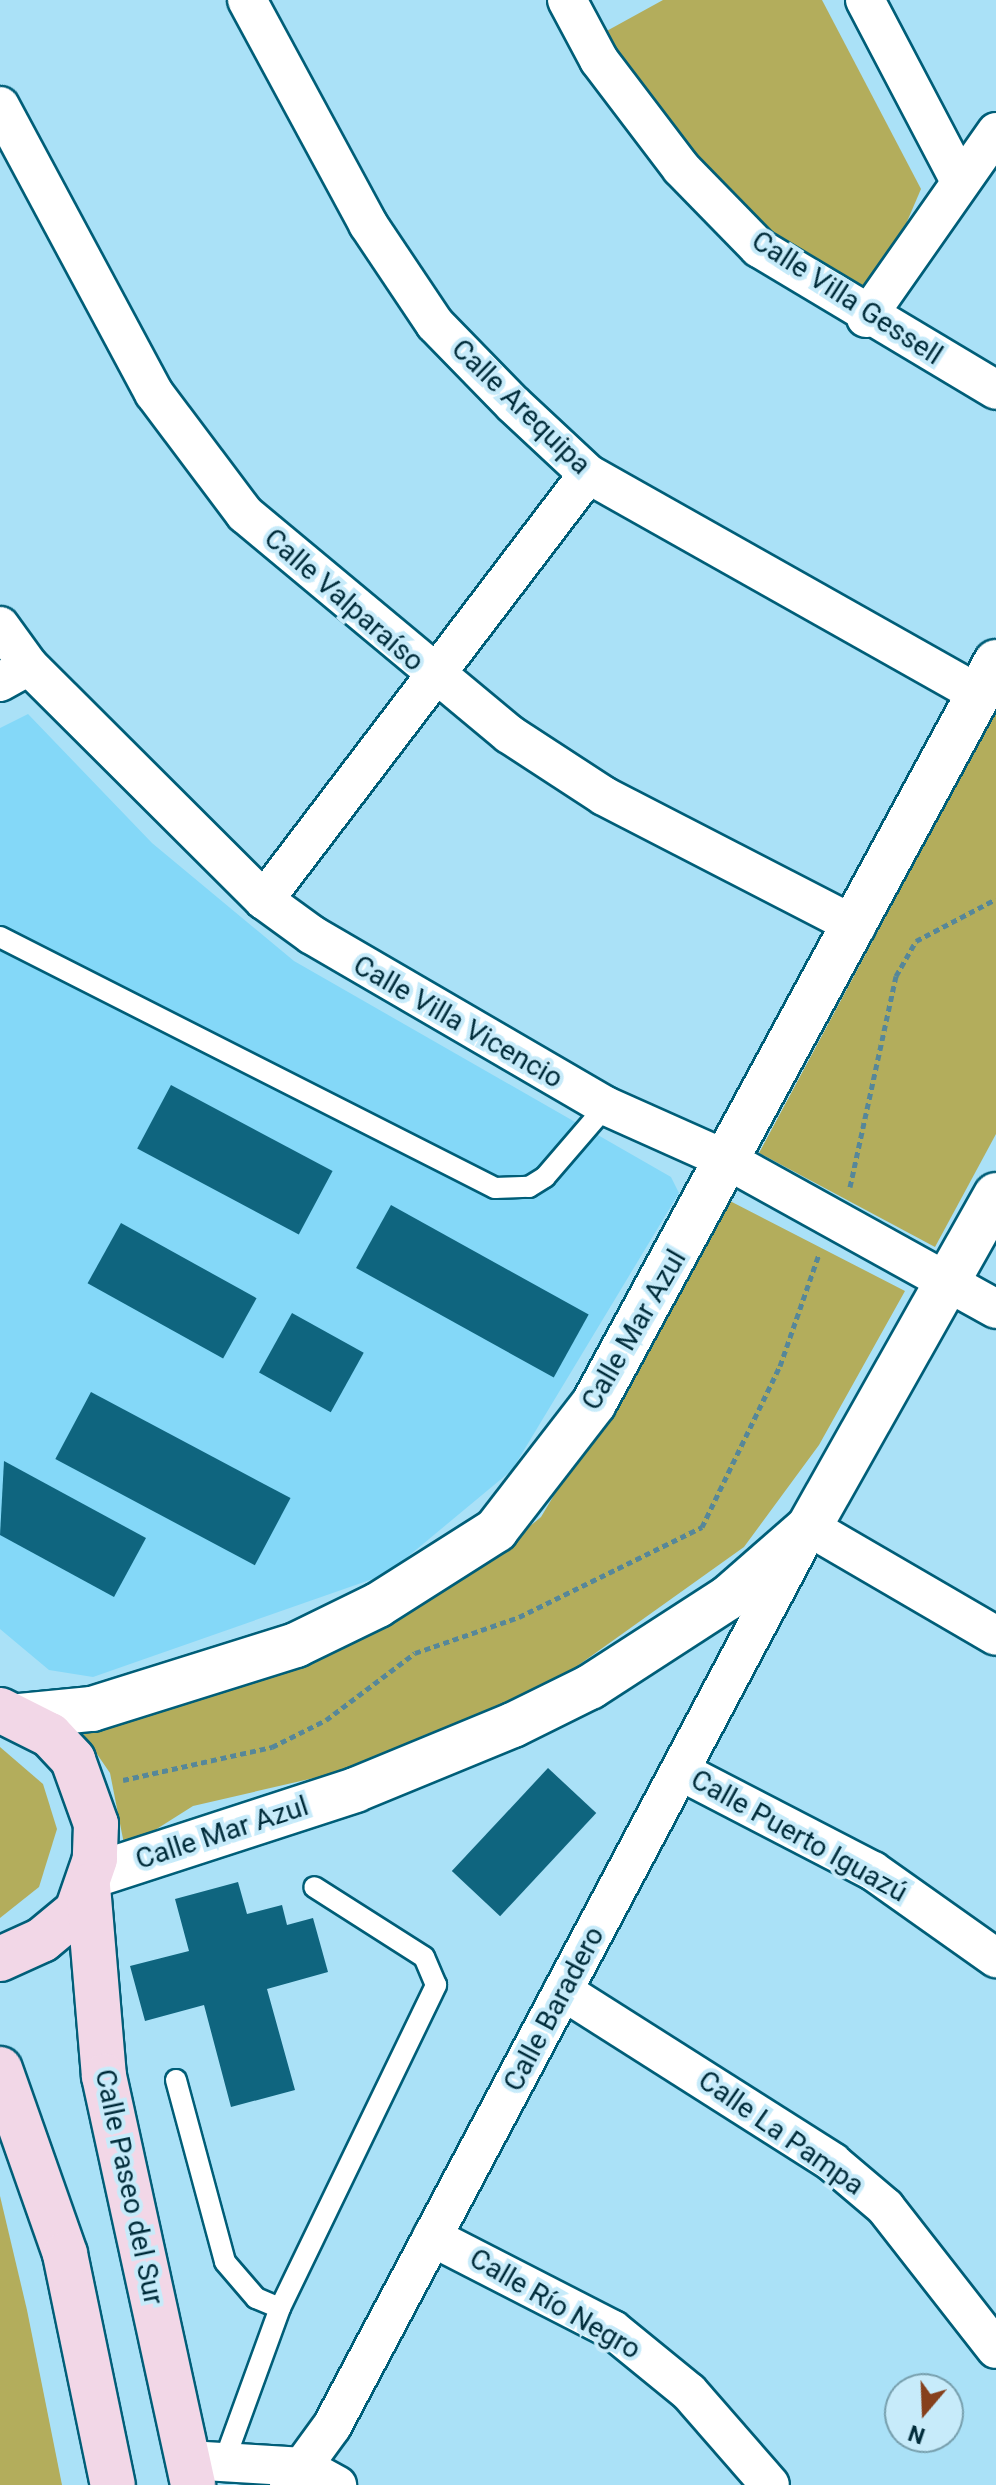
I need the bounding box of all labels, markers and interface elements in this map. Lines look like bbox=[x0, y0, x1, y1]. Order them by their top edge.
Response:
street label: Calle Villa Gessell bbox=[745, 224, 949, 372]
street label: Calle Arequipa bbox=[444, 332, 598, 482]
street label: Calle Valparaíso bbox=[257, 522, 431, 678]
street label: Calle Villa Vicencio bbox=[347, 948, 569, 1096]
street label: Calle Mar Azul bbox=[575, 1244, 693, 1416]
street label: Calle Puerto Iguazú bbox=[685, 1763, 913, 1909]
street label: Calle Mar Azul bbox=[131, 1789, 313, 1877]
street label: Calle Baradero bbox=[497, 1921, 611, 2097]
street label: Calle La Pampa bbox=[692, 2063, 870, 2203]
street label: Calle Paseo del Sur bbox=[88, 2066, 170, 2308]
street label: Calle Río Negro bbox=[464, 2242, 646, 2366]
north arrow bbox=[884, 2373, 964, 2453]
text: N bbox=[905, 2420, 928, 2449]

